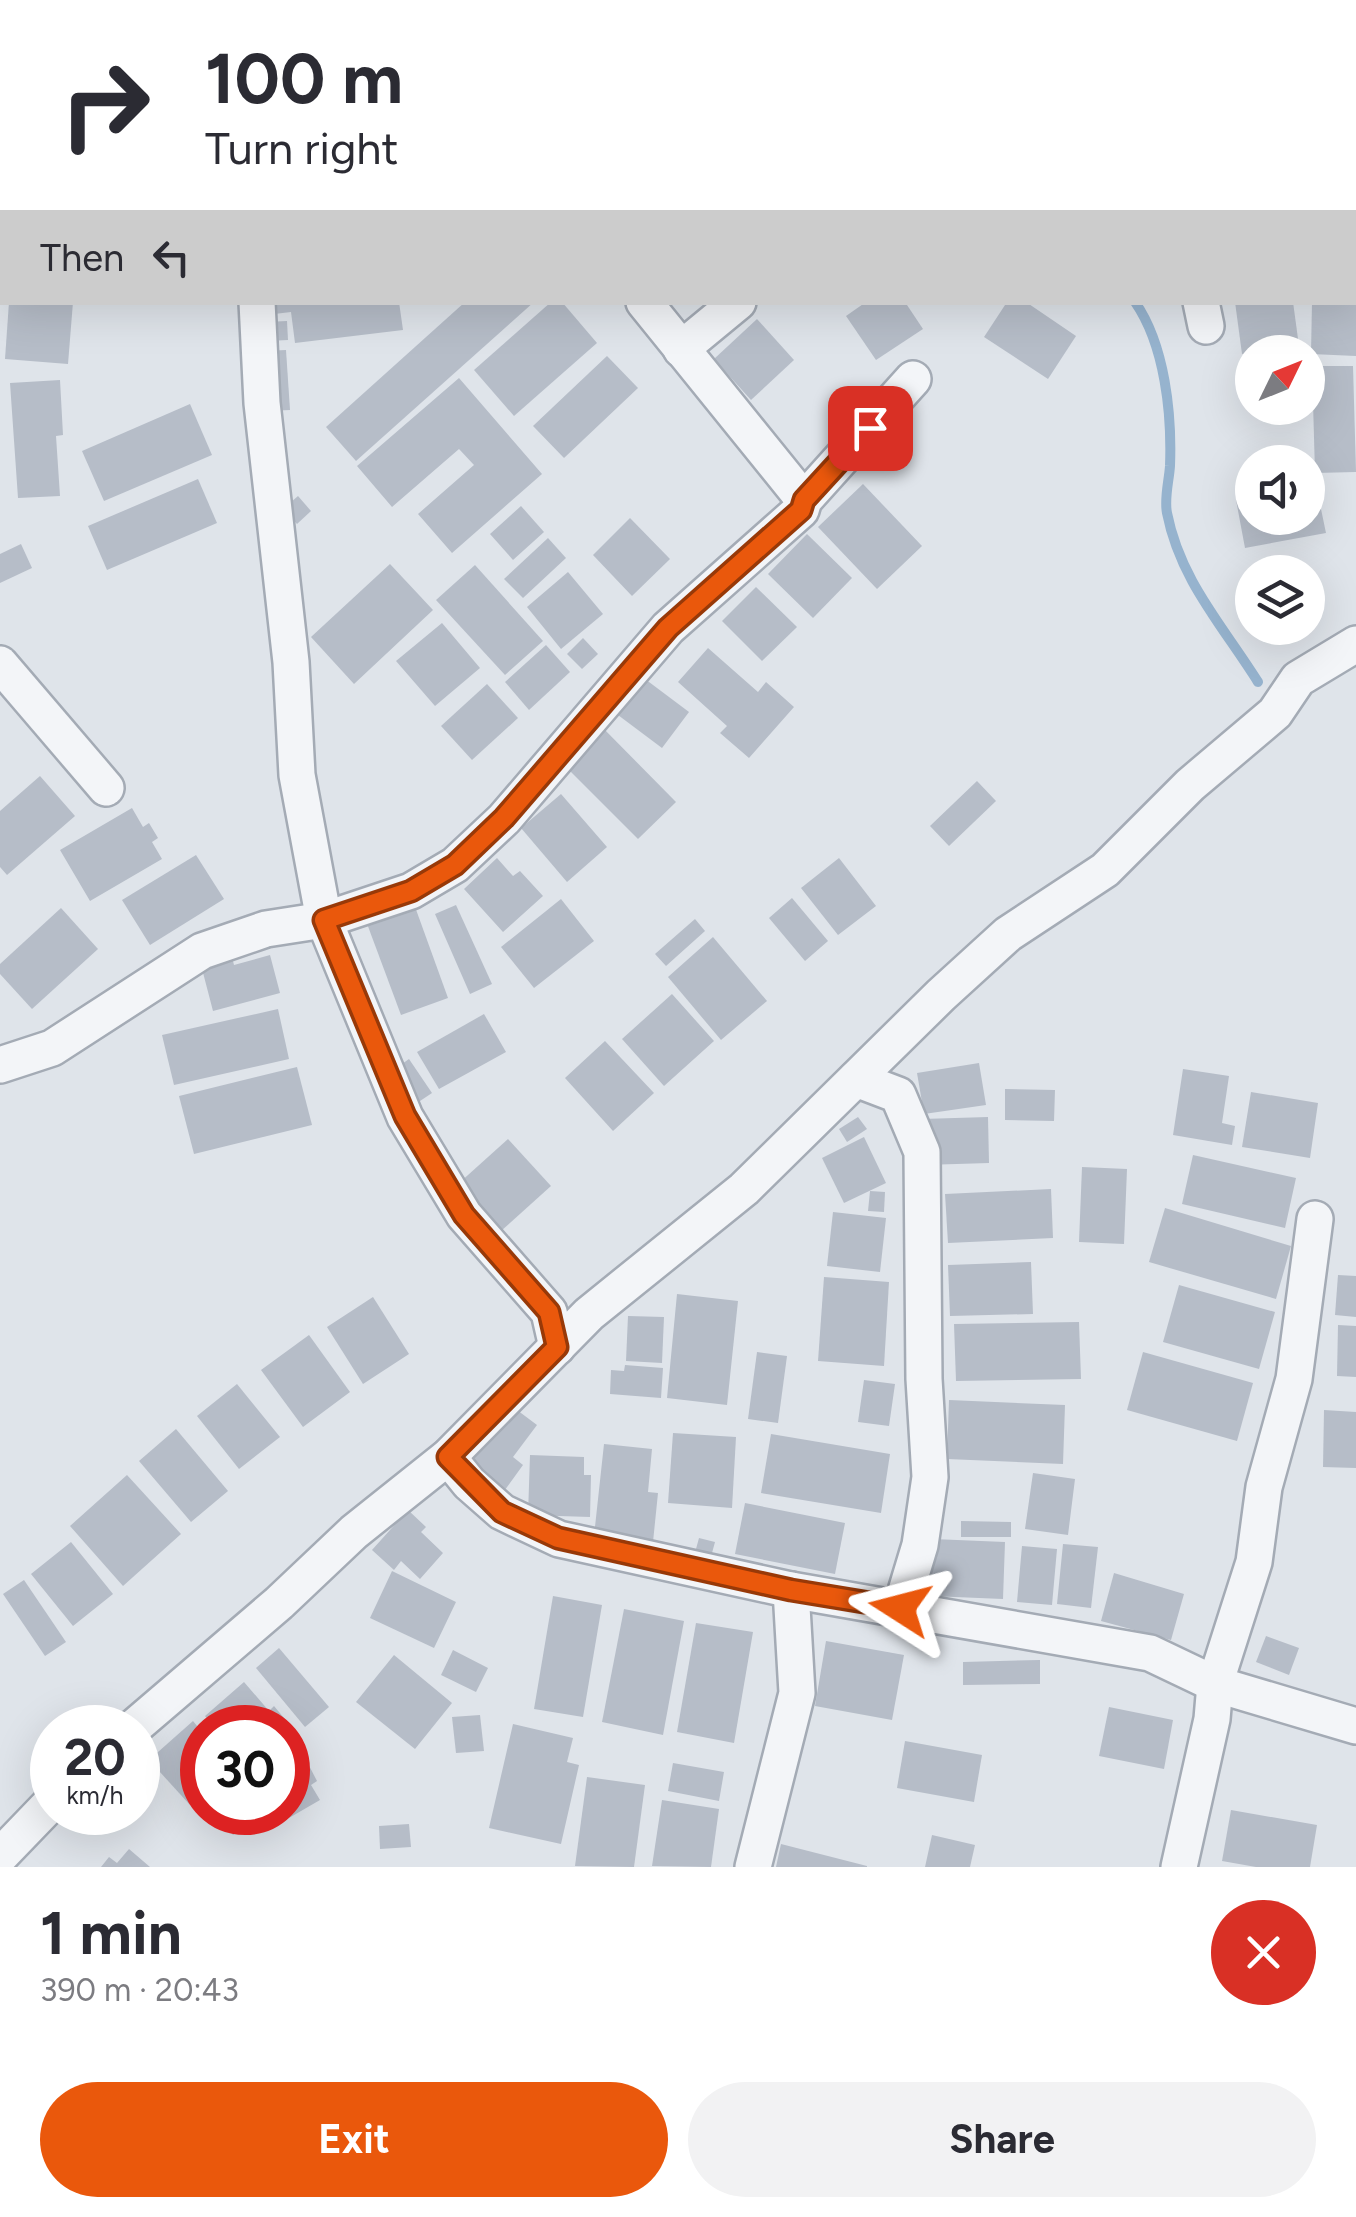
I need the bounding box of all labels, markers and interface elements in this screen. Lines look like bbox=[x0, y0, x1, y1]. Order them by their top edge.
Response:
text: 100 m bbox=[205, 36, 403, 121]
icon: right bbox=[40, 40, 170, 170]
text: Turn right bbox=[205, 121, 398, 175]
icon: left bbox=[144, 230, 199, 285]
text: Then bbox=[40, 235, 124, 281]
north arrow bbox=[1235, 335, 1325, 425]
map controls bbox=[1235, 335, 1325, 645]
pin bbox=[828, 386, 913, 471]
icon: arrive bbox=[843, 401, 898, 456]
button: sound bbox=[1235, 445, 1325, 535]
button: layers bbox=[1235, 555, 1325, 645]
position arrow bbox=[848, 1556, 952, 1660]
speed limit sign: 30 bbox=[180, 1705, 310, 1835]
text: 20 bbox=[64, 1727, 126, 1788]
text: km/h bbox=[66, 1780, 124, 1810]
text: 1 min bbox=[40, 1897, 182, 1969]
button: close bbox=[1211, 1900, 1316, 2005]
text: 390 m · 20:43 bbox=[40, 1971, 239, 2009]
button: Exit bbox=[40, 2082, 668, 2197]
button: Share bbox=[688, 2082, 1316, 2197]

